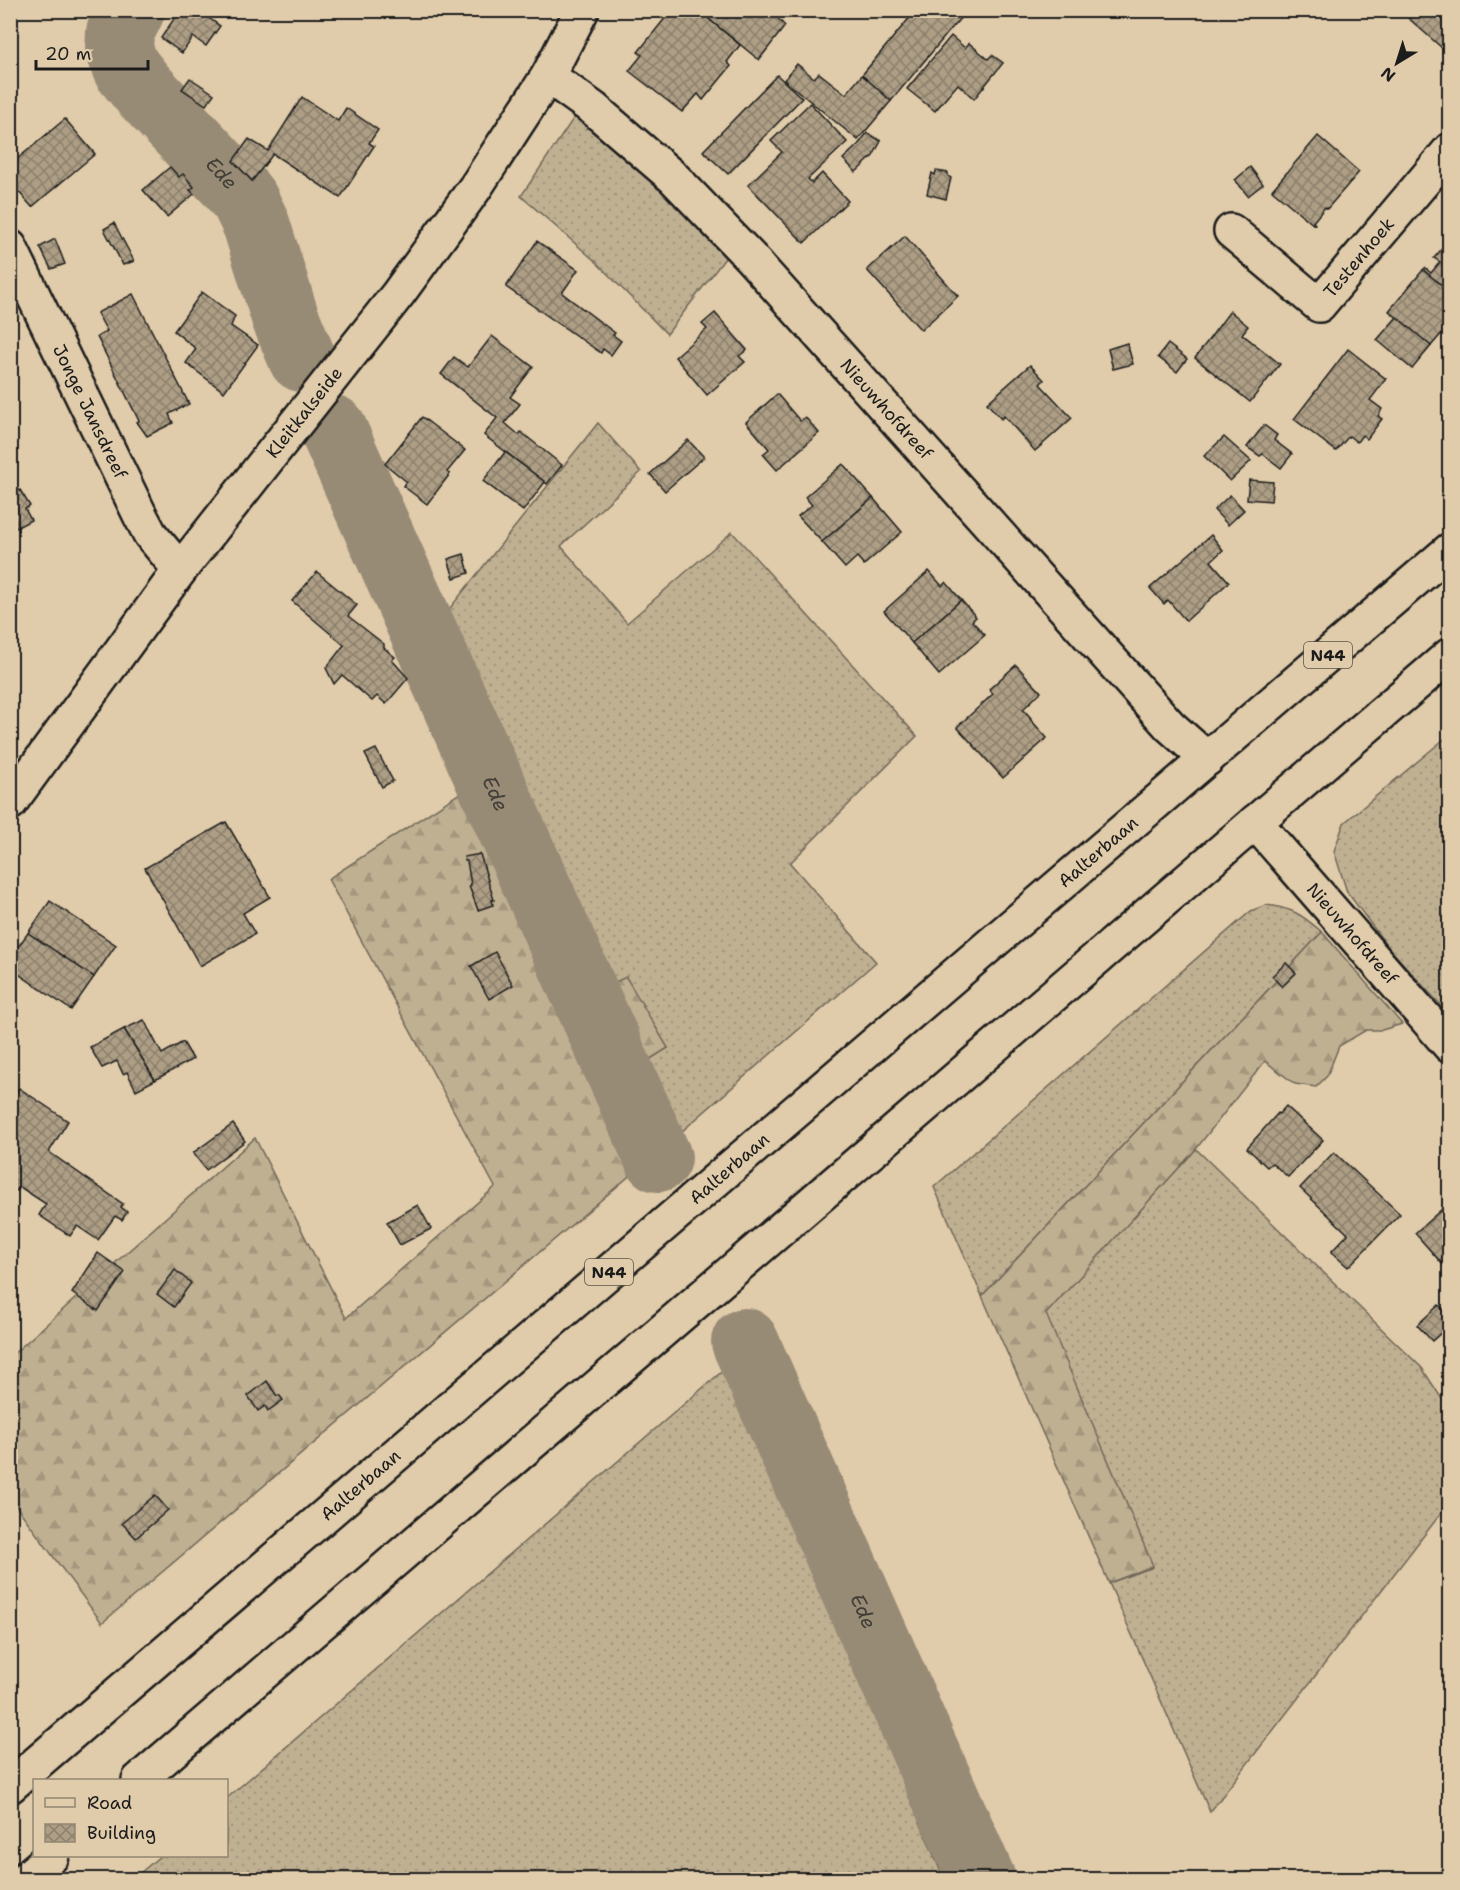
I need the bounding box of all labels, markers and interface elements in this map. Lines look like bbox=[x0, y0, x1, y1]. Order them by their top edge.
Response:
scale bar bbox=[36, 33, 148, 71]
north arrow bbox=[1367, 33, 1427, 93]
text: 20 m bbox=[45, 42, 91, 66]
text: N bbox=[1377, 62, 1400, 87]
water label: Ede bbox=[200, 151, 244, 195]
street label: Testenhoek bbox=[1318, 212, 1400, 303]
street label: Jonge Jansdreef bbox=[47, 341, 133, 483]
street label: Nieuwhofdreef bbox=[835, 353, 938, 465]
street label: Kleitkalseide bbox=[261, 362, 348, 463]
road number: N44 bbox=[1304, 642, 1352, 668]
water label: Ede bbox=[476, 772, 515, 815]
street label: Aalterbaan bbox=[1053, 811, 1143, 893]
street label: Nieuwhofdreef bbox=[1301, 878, 1403, 990]
street label: Aalterbaan bbox=[684, 1127, 775, 1210]
road number: N44 bbox=[585, 1259, 633, 1285]
street label: Aalterbaan bbox=[315, 1444, 406, 1526]
water label: Ede bbox=[844, 1589, 883, 1633]
legend bbox=[33, 1779, 228, 1857]
text: Road bbox=[87, 1791, 132, 1815]
text: Building bbox=[87, 1821, 156, 1845]

